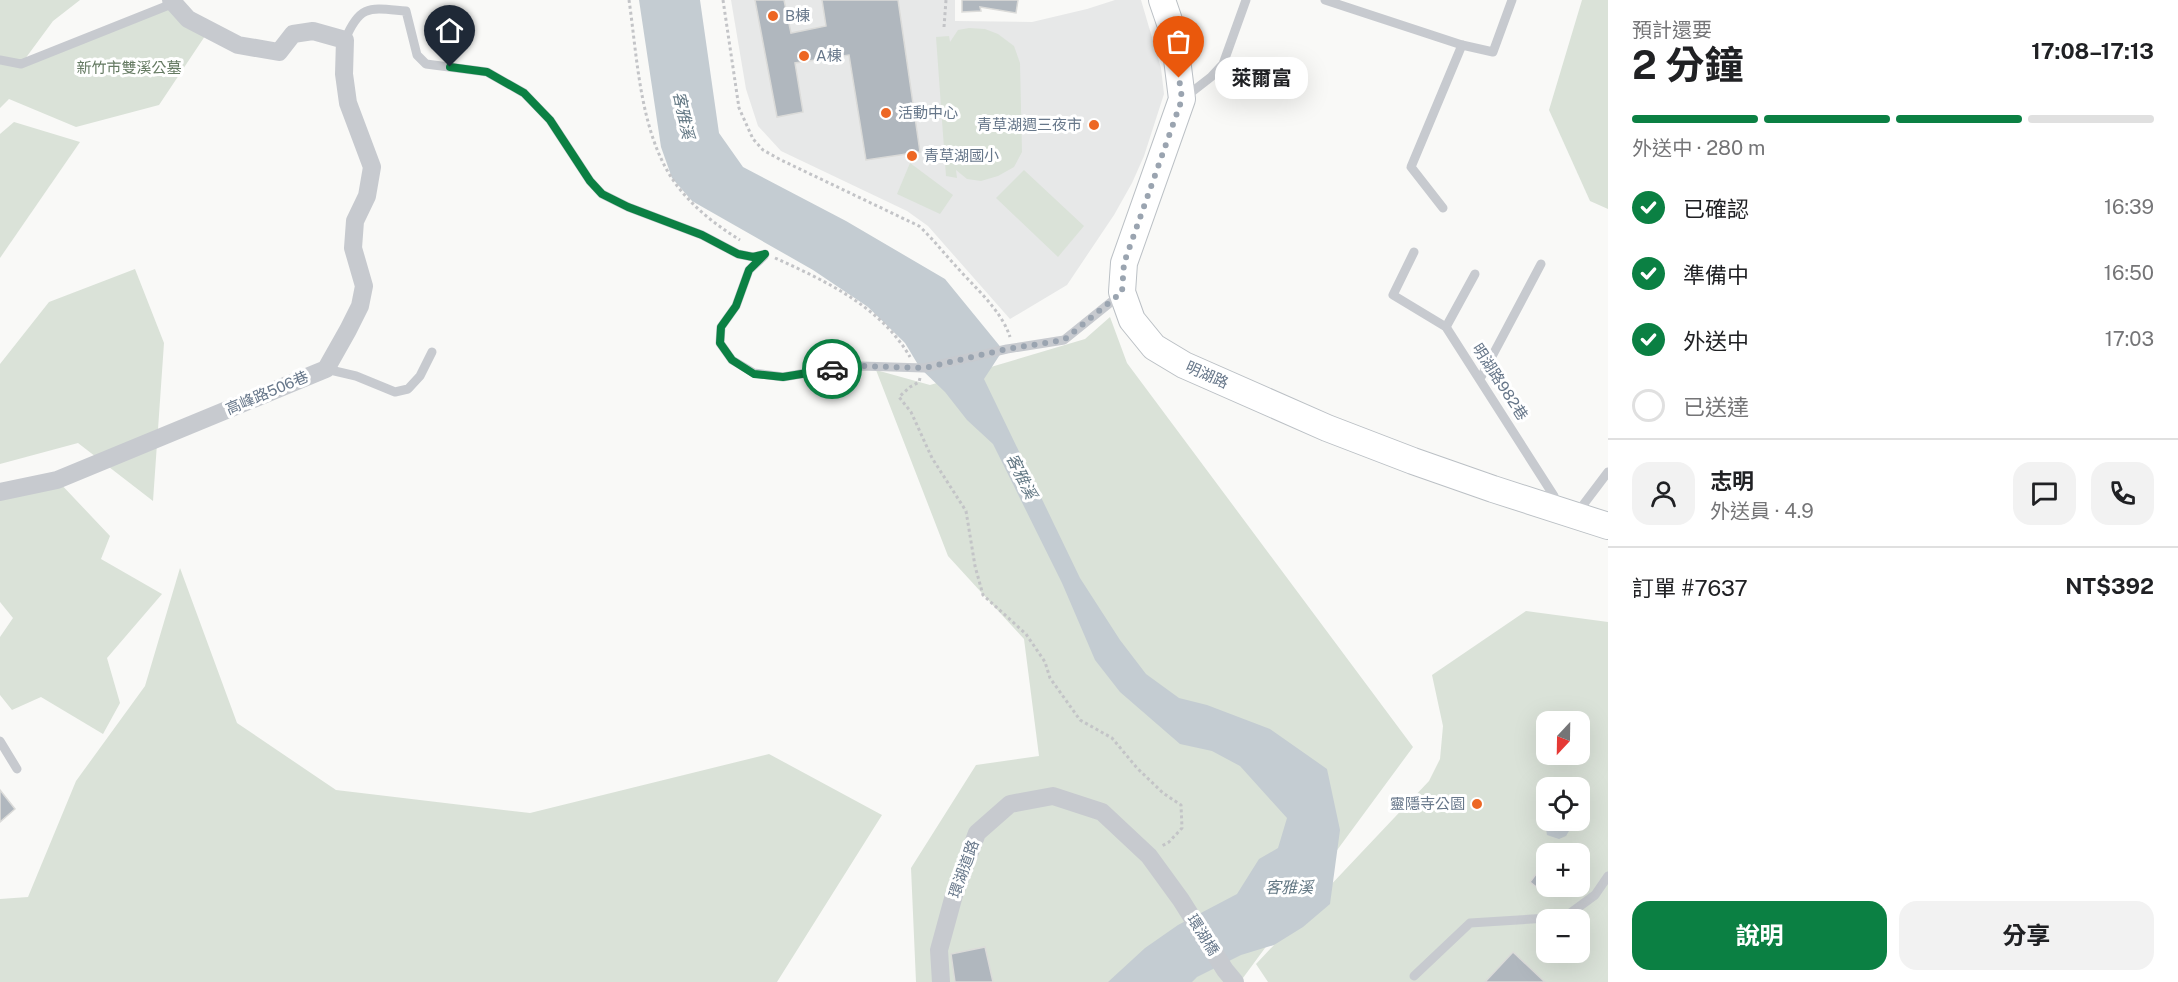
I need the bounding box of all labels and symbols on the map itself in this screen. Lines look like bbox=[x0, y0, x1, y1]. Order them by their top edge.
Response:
pin bbox=[424, 5, 475, 67]
place label: B棟 bbox=[785, 7, 810, 24]
marker: B棟 bbox=[766, 9, 780, 23]
pin bbox=[1153, 16, 1204, 78]
place label: A棟 bbox=[816, 47, 842, 64]
marker: A棟 bbox=[797, 49, 811, 63]
callout: 萊爾富 bbox=[1215, 57, 1308, 99]
park label: 新竹市雙溪公墓 bbox=[76, 59, 182, 76]
water label: 客雅溪 bbox=[669, 90, 698, 143]
place label: 活動中心 bbox=[898, 104, 958, 121]
marker: 活動中心 bbox=[879, 106, 893, 120]
place label: 青草湖週三夜市 bbox=[977, 116, 1082, 133]
marker: 青草湖週三夜市 bbox=[1087, 118, 1101, 132]
place label: 青草湖國小 bbox=[924, 147, 999, 164]
marker: 青草湖國小 bbox=[905, 149, 919, 163]
courier bbox=[802, 339, 862, 399]
street label: 明湖路982巷 bbox=[1469, 340, 1531, 423]
street label: 明湖路 bbox=[1183, 358, 1231, 391]
street label: 高峰路506巷 bbox=[223, 368, 311, 418]
water label: 客雅溪 bbox=[1002, 450, 1041, 504]
north arrow bbox=[1536, 711, 1590, 765]
place label: 靈隱寺公園 bbox=[1390, 795, 1465, 812]
marker: 靈隱寺公園 bbox=[1470, 797, 1484, 811]
street label: 環湖道路 bbox=[945, 838, 982, 900]
water label: 客雅溪 bbox=[1265, 878, 1315, 897]
street label: 環湖橋 bbox=[1184, 911, 1223, 958]

